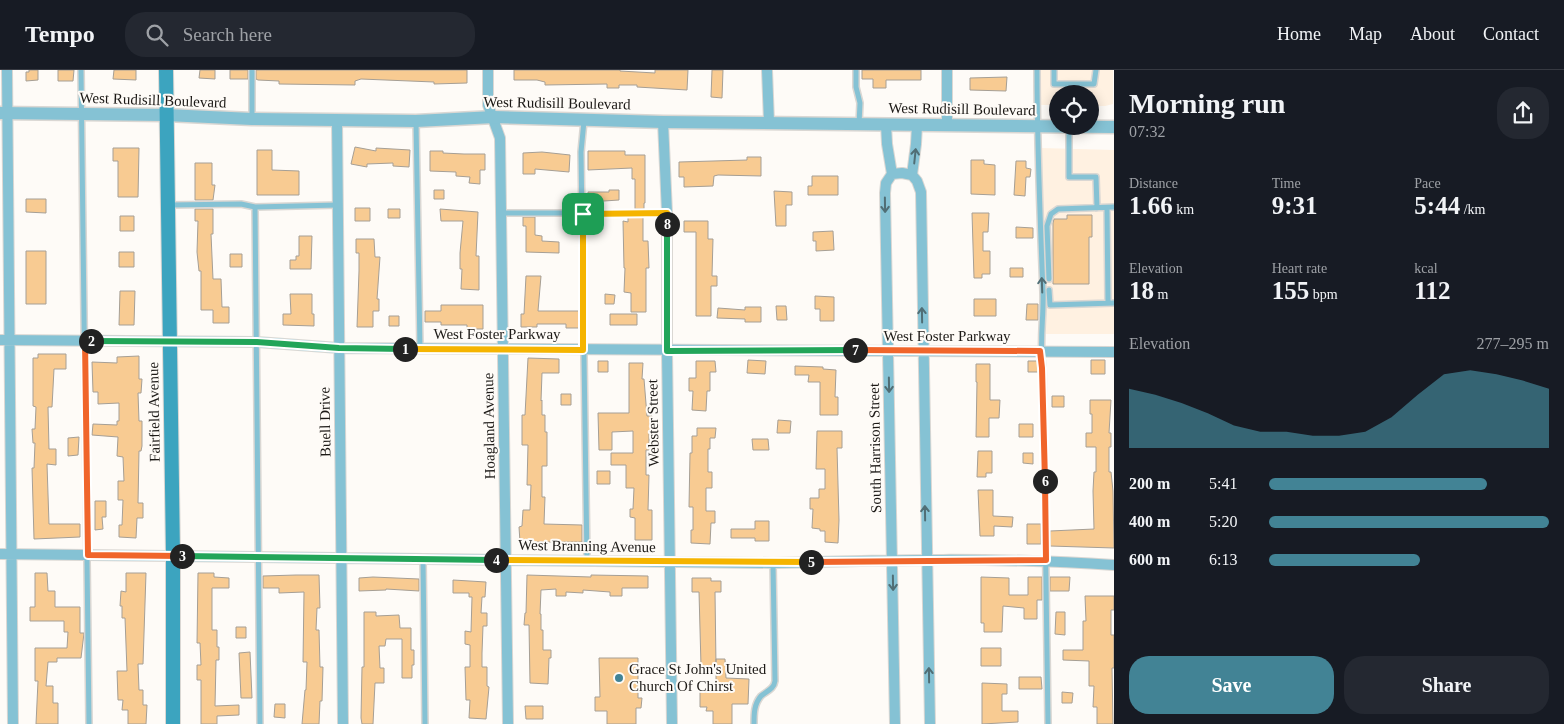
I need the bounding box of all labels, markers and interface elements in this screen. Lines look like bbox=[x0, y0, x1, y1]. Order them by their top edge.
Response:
search box bbox=[125, 12, 475, 57]
text: Tempo bbox=[25, 21, 95, 47]
icon: search bbox=[143, 21, 171, 49]
text: Search here bbox=[183, 24, 272, 45]
text: Home bbox=[1277, 24, 1321, 44]
text: Map bbox=[1349, 24, 1382, 44]
text: About bbox=[1410, 24, 1455, 44]
text: Contact bbox=[1483, 24, 1539, 44]
map controls bbox=[1049, 85, 1099, 135]
button: locate bbox=[1049, 85, 1099, 135]
button: share bbox=[1497, 87, 1549, 139]
text: Morning run bbox=[1129, 88, 1285, 119]
street label: West Rudisill Boulevard bbox=[79, 89, 227, 111]
street label: West Rudisill Boulevard bbox=[483, 94, 631, 112]
street label: West Rudisill Boulevard bbox=[888, 100, 1036, 118]
text: 07:32 bbox=[1129, 123, 1165, 140]
one-way arrow bbox=[910, 148, 920, 164]
text: Distance bbox=[1129, 176, 1178, 191]
text: Time bbox=[1272, 176, 1301, 191]
text: Pace bbox=[1414, 176, 1441, 191]
text: 1.66 bbox=[1129, 192, 1173, 219]
text: 9:31 bbox=[1272, 192, 1317, 219]
text: 5:44 bbox=[1414, 192, 1460, 219]
pin bbox=[562, 193, 604, 235]
one-way arrow bbox=[880, 196, 890, 213]
icon: arrive bbox=[569, 200, 597, 228]
text: km bbox=[1173, 202, 1194, 217]
text: /km bbox=[1460, 202, 1485, 217]
pin: 8 bbox=[654, 212, 680, 236]
text: 8 bbox=[664, 217, 671, 232]
text: Elevation bbox=[1129, 261, 1183, 276]
text: Heart rate bbox=[1272, 261, 1327, 276]
text: kcal bbox=[1414, 261, 1438, 276]
text: 18 bbox=[1129, 277, 1154, 304]
text: 155 bbox=[1272, 277, 1309, 304]
text: 112 bbox=[1414, 277, 1450, 304]
one-way arrow bbox=[1038, 278, 1047, 294]
text: m bbox=[1154, 287, 1168, 302]
text: bpm bbox=[1309, 287, 1338, 302]
one-way arrow bbox=[917, 308, 927, 324]
street label: West Foster Parkway bbox=[433, 326, 561, 342]
pin: 2 bbox=[78, 328, 104, 354]
street label: West Foster Parkway bbox=[883, 328, 1011, 344]
text: 2 bbox=[88, 334, 95, 349]
text: Elevation bbox=[1129, 335, 1190, 352]
text: 277–295 m bbox=[1477, 335, 1549, 352]
pin: 1 bbox=[392, 336, 418, 362]
pin: 7 bbox=[842, 338, 868, 362]
text: 1 bbox=[402, 342, 409, 357]
text: 7 bbox=[852, 343, 859, 358]
street label: Fairfield Avenue bbox=[145, 361, 163, 462]
street label: Hoagland Avenue bbox=[480, 372, 498, 480]
one-way arrow bbox=[884, 376, 894, 393]
street label: Webster Street bbox=[644, 378, 662, 467]
street label: South Harrison Street bbox=[866, 382, 884, 513]
street label: Buell Drive bbox=[316, 386, 334, 457]
pin: 6 bbox=[1032, 468, 1058, 494]
text: 6 bbox=[1042, 474, 1049, 489]
text: 200 m bbox=[1129, 475, 1170, 492]
text: 5:41 bbox=[1209, 475, 1237, 492]
one-way arrow bbox=[920, 505, 930, 522]
text: 400 m bbox=[1129, 513, 1170, 530]
text: 5:20 bbox=[1209, 513, 1237, 530]
street label: West Branning Avenue bbox=[518, 537, 656, 555]
pin: 3 bbox=[170, 544, 194, 568]
pin: 4 bbox=[484, 548, 508, 572]
text: 3 bbox=[179, 549, 186, 564]
pin: 5 bbox=[798, 550, 824, 574]
text: 600 m bbox=[1129, 551, 1170, 568]
text: 6:13 bbox=[1209, 551, 1237, 568]
text: 4 bbox=[493, 553, 500, 568]
text: 5 bbox=[808, 555, 815, 570]
one-way arrow bbox=[888, 574, 898, 590]
button: Save bbox=[1129, 656, 1334, 714]
button: Share bbox=[1344, 656, 1549, 714]
place label: Grace St John's United Church Of Chirst bbox=[629, 661, 767, 694]
one-way arrow bbox=[924, 668, 933, 684]
marker: Grace St John's United Church Of Chirst bbox=[613, 672, 625, 684]

